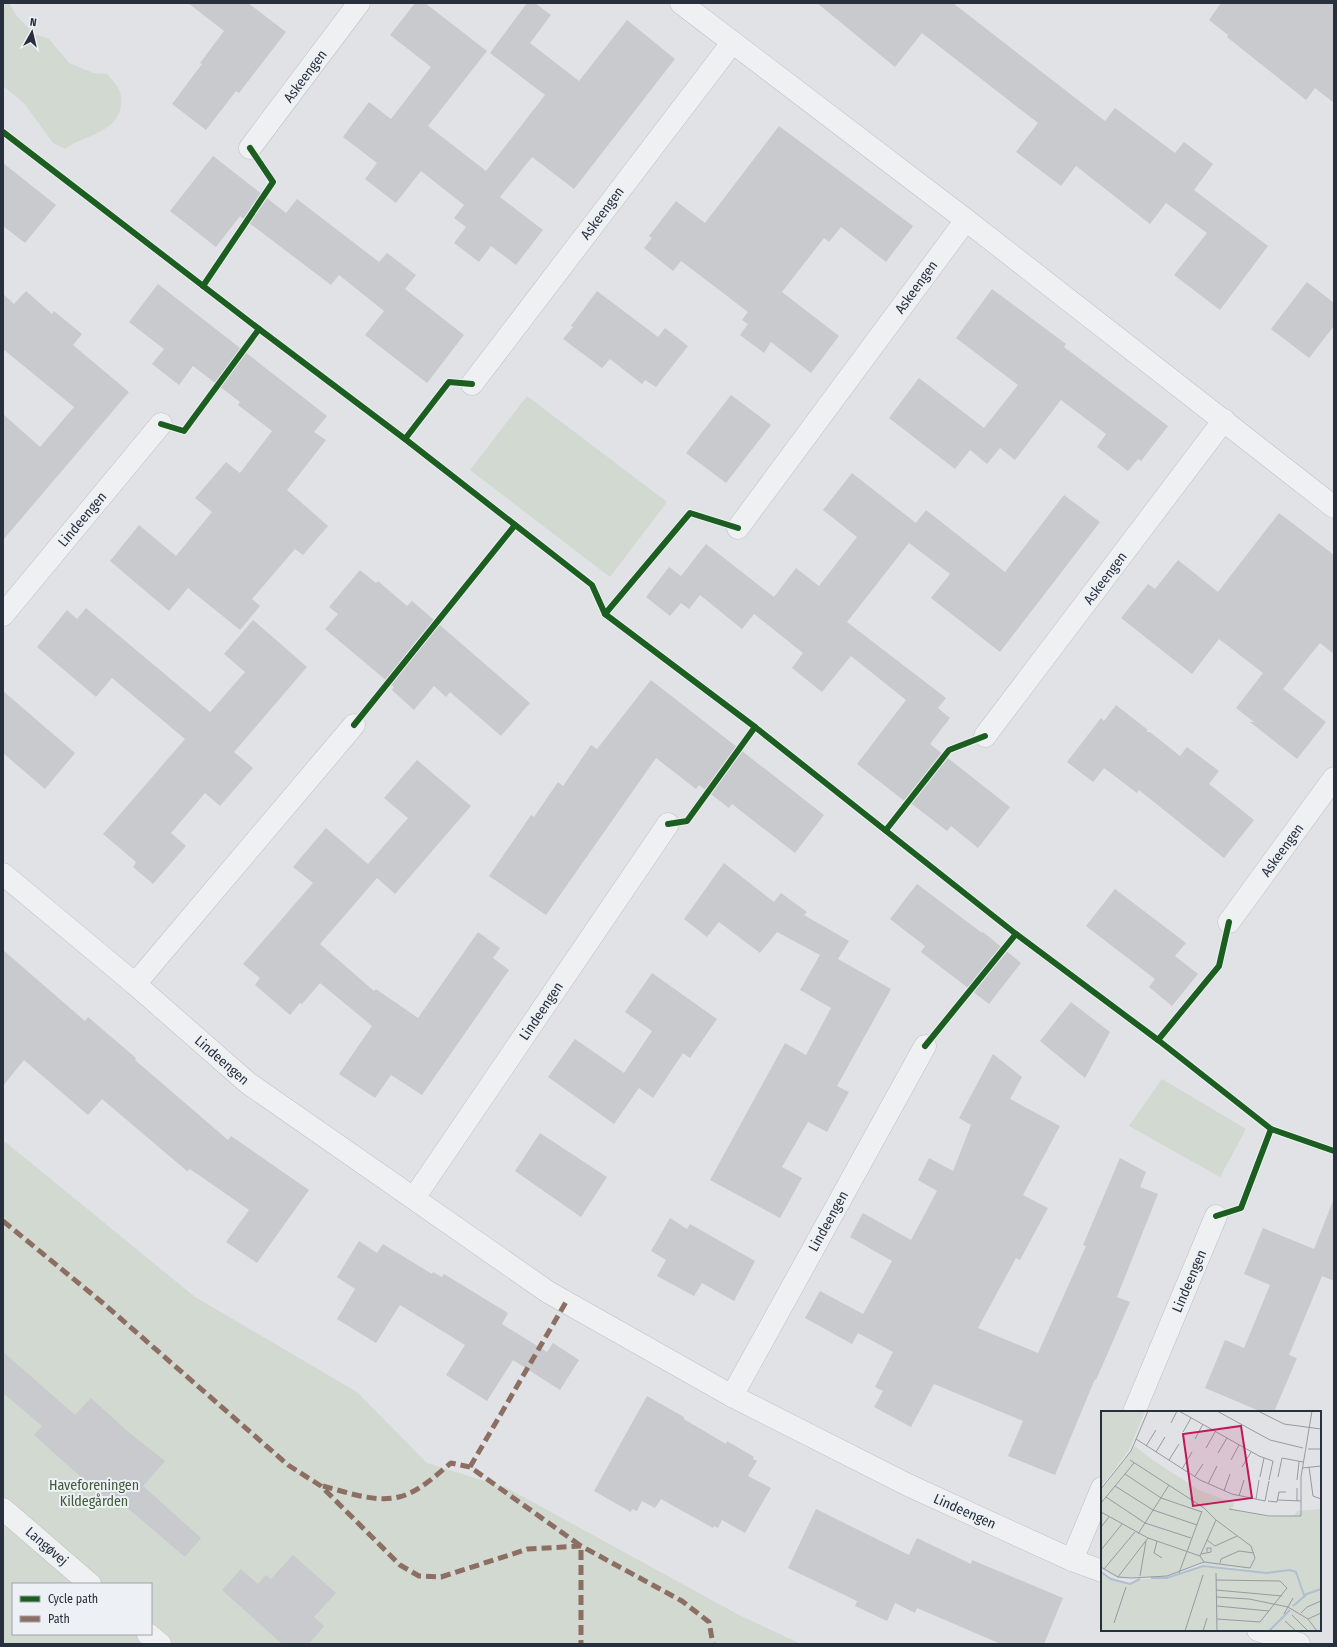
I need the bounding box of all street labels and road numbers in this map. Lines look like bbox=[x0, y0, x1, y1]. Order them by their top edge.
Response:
street label: Askeengen bbox=[280, 47, 331, 106]
street label: Askeengen bbox=[577, 184, 628, 243]
street label: Askeengen bbox=[891, 257, 941, 317]
street label: Lindeengen bbox=[55, 488, 110, 550]
street label: Askeengen bbox=[1080, 549, 1131, 608]
street label: Askeengen bbox=[1257, 820, 1307, 880]
street label: Lindeengen bbox=[516, 979, 567, 1044]
street label: Lindeengen bbox=[191, 1032, 252, 1089]
street label: Lindeengen bbox=[805, 1188, 852, 1254]
street label: Lindeengen bbox=[1169, 1247, 1210, 1315]
street label: Lindeengen bbox=[931, 1490, 999, 1533]
street label: Langøvej bbox=[22, 1523, 71, 1569]

